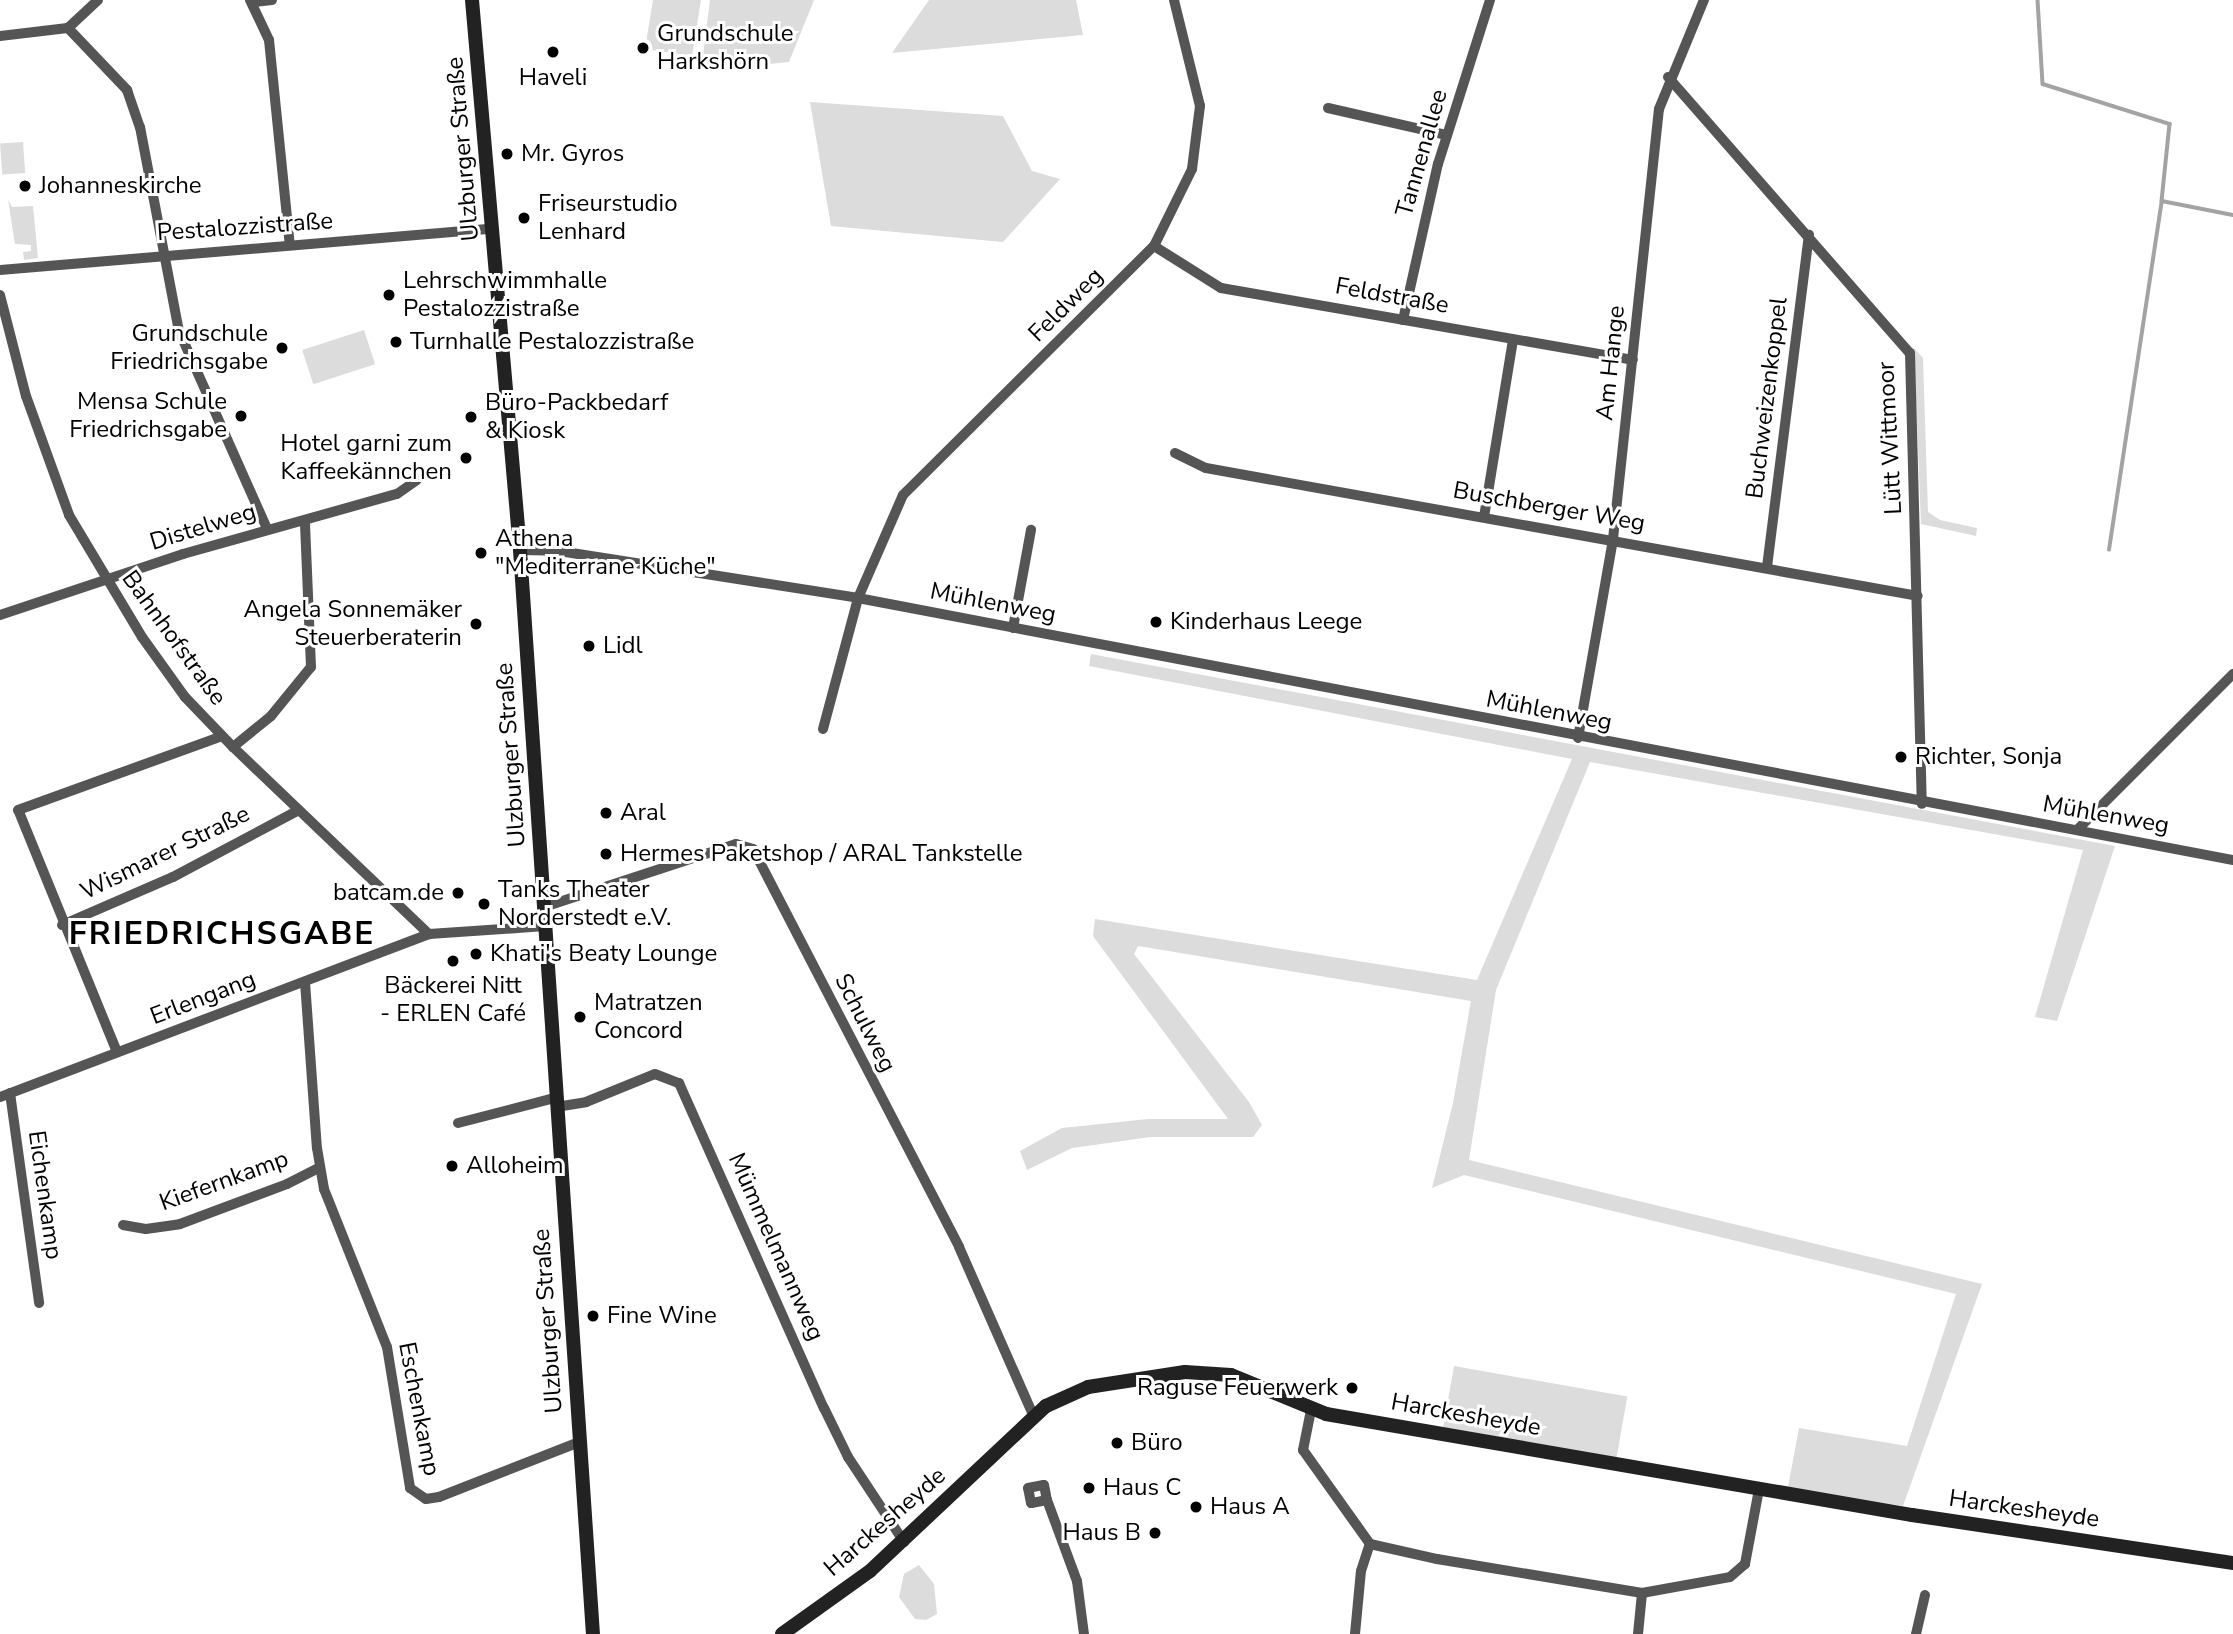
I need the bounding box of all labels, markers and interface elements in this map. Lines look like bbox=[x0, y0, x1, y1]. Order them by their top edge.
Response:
place label: Grundschule Harkshörn bbox=[657, 20, 794, 76]
marker: Grundschule Harkshörn bbox=[635, 40, 651, 56]
marker: Haveli bbox=[545, 44, 561, 60]
street label: Ulzburger Straße bbox=[441, 56, 485, 242]
place label: Haveli bbox=[519, 64, 587, 92]
street label: Tannenallee bbox=[1390, 86, 1454, 220]
place label: Mr. Gyros bbox=[521, 140, 624, 168]
marker: Mr. Gyros bbox=[499, 146, 515, 162]
place label: Johanneskirche bbox=[39, 172, 202, 200]
marker: Johanneskirche bbox=[17, 178, 33, 194]
place label: Friseurstudio Lenhard bbox=[538, 190, 678, 246]
street label: Pestalozzistraße bbox=[156, 206, 334, 248]
marker: Friseurstudio Lenhard bbox=[516, 210, 532, 226]
street label: Feldweg bbox=[1023, 262, 1109, 348]
place label: Lehrschwimmhalle Pestalozzistraße bbox=[403, 267, 607, 323]
street label: Feldstraße bbox=[1333, 272, 1451, 320]
marker: Lehrschwimmhalle Pestalozzistraße bbox=[381, 287, 397, 303]
street label: Buchweizenkoppel bbox=[1740, 296, 1794, 500]
street label: Am Hange bbox=[1591, 304, 1631, 422]
place label: Grundschule Friedrichsgabe bbox=[110, 320, 268, 376]
place label: Turnhalle Pestalozzistraße bbox=[410, 328, 694, 356]
marker: Turnhalle Pestalozzistraße bbox=[388, 334, 404, 350]
marker: Grundschule Friedrichsgabe bbox=[274, 340, 290, 356]
street label: Lütt Wittmoor bbox=[1872, 361, 1908, 515]
place label: Mensa Schule Friedrichsgabe bbox=[69, 388, 227, 444]
place label: Büro-Packbedarf & Kiosk bbox=[485, 389, 668, 445]
marker: Mensa Schule Friedrichsgabe bbox=[233, 408, 249, 424]
marker: Büro-Packbedarf & Kiosk bbox=[463, 409, 479, 425]
place label: Hotel garni zum Kaffeekännchen bbox=[280, 430, 452, 486]
marker: Hotel garni zum Kaffeekännchen bbox=[458, 450, 474, 466]
street label: Buschberger Weg bbox=[1451, 476, 1647, 538]
street label: Distelweg bbox=[146, 497, 260, 557]
place label: Athena "Mediterrane Küche" bbox=[495, 525, 716, 581]
marker: Athena "Mediterrane Küche" bbox=[473, 545, 489, 561]
street label: Bahnhofstraße bbox=[115, 565, 233, 711]
street label: Mühlenweg bbox=[928, 577, 1058, 629]
place label: Angela Sonnemäker Steuerberaterin bbox=[244, 596, 462, 652]
place label: Kinderhaus Leege bbox=[1170, 608, 1362, 636]
marker: Kinderhaus Leege bbox=[1148, 614, 1164, 630]
marker: Angela Sonnemäker Steuerberaterin bbox=[468, 616, 484, 632]
place label: Lidl bbox=[603, 632, 643, 660]
marker: Lidl bbox=[581, 638, 597, 654]
street label: Ulzburger Straße bbox=[490, 662, 532, 848]
street label: Mühlenweg bbox=[1484, 685, 1614, 737]
place label: Richter, Sonja bbox=[1915, 743, 2062, 771]
marker: Richter, Sonja bbox=[1893, 749, 1909, 765]
street label: Mühlenweg bbox=[2041, 790, 2171, 840]
place label: Aral bbox=[620, 799, 666, 827]
street label: Wismarer Straße bbox=[76, 800, 254, 906]
marker: Aral bbox=[598, 805, 614, 821]
place label: Hermes Paketshop / ARAL Tankstelle bbox=[620, 840, 1023, 868]
marker: Hermes Paketshop / ARAL Tankstelle bbox=[598, 846, 614, 862]
place label: Tanks Theater Norderstedt e.V. bbox=[498, 876, 672, 932]
place label: batcam.de bbox=[333, 879, 444, 907]
marker: batcam.de bbox=[450, 885, 466, 901]
marker: Tanks Theater Norderstedt e.V. bbox=[476, 896, 492, 912]
district label: FRIEDRICHSGABE bbox=[71, 915, 373, 953]
place label: Khati's Beaty Lounge bbox=[490, 940, 717, 968]
marker: Khati's Beaty Lounge bbox=[468, 946, 484, 962]
marker: Bäckerei Nitt - ERLEN Café bbox=[445, 953, 461, 969]
street label: Erlengang bbox=[146, 965, 260, 1031]
street label: Schulweg bbox=[828, 969, 902, 1077]
place label: Bäckerei Nitt - ERLEN Café bbox=[380, 972, 526, 1028]
place label: Matratzen Concord bbox=[594, 989, 703, 1045]
marker: Matratzen Concord bbox=[572, 1009, 588, 1025]
street label: Eichenkamp bbox=[22, 1129, 68, 1261]
street label: Kiefernkamp bbox=[156, 1144, 292, 1218]
street label: Mümmelmannweg bbox=[722, 1149, 830, 1345]
place label: Alloheim bbox=[466, 1152, 563, 1180]
marker: Alloheim bbox=[444, 1158, 460, 1174]
street label: Ulzburger Straße bbox=[527, 1228, 569, 1414]
place label: Fine Wine bbox=[607, 1302, 717, 1330]
marker: Fine Wine bbox=[585, 1308, 601, 1324]
street label: Eschenkamp bbox=[392, 1340, 446, 1478]
place label: Raguse Feuerwerk bbox=[1137, 1374, 1338, 1402]
marker: Raguse Feuerwerk bbox=[1344, 1380, 1360, 1396]
street label: Harckesheyde bbox=[1389, 1388, 1543, 1442]
place label: Büro bbox=[1131, 1429, 1182, 1457]
marker: Büro bbox=[1109, 1435, 1125, 1451]
street label: Harckesheyde bbox=[818, 1461, 952, 1583]
place label: Haus C bbox=[1103, 1474, 1181, 1502]
marker: Haus C bbox=[1081, 1480, 1097, 1496]
street label: Harckesheyde bbox=[1947, 1484, 2101, 1534]
place label: Haus A bbox=[1210, 1493, 1290, 1521]
marker: Haus A bbox=[1188, 1499, 1204, 1515]
place label: Haus B bbox=[1063, 1519, 1141, 1547]
marker: Haus B bbox=[1147, 1525, 1163, 1541]

